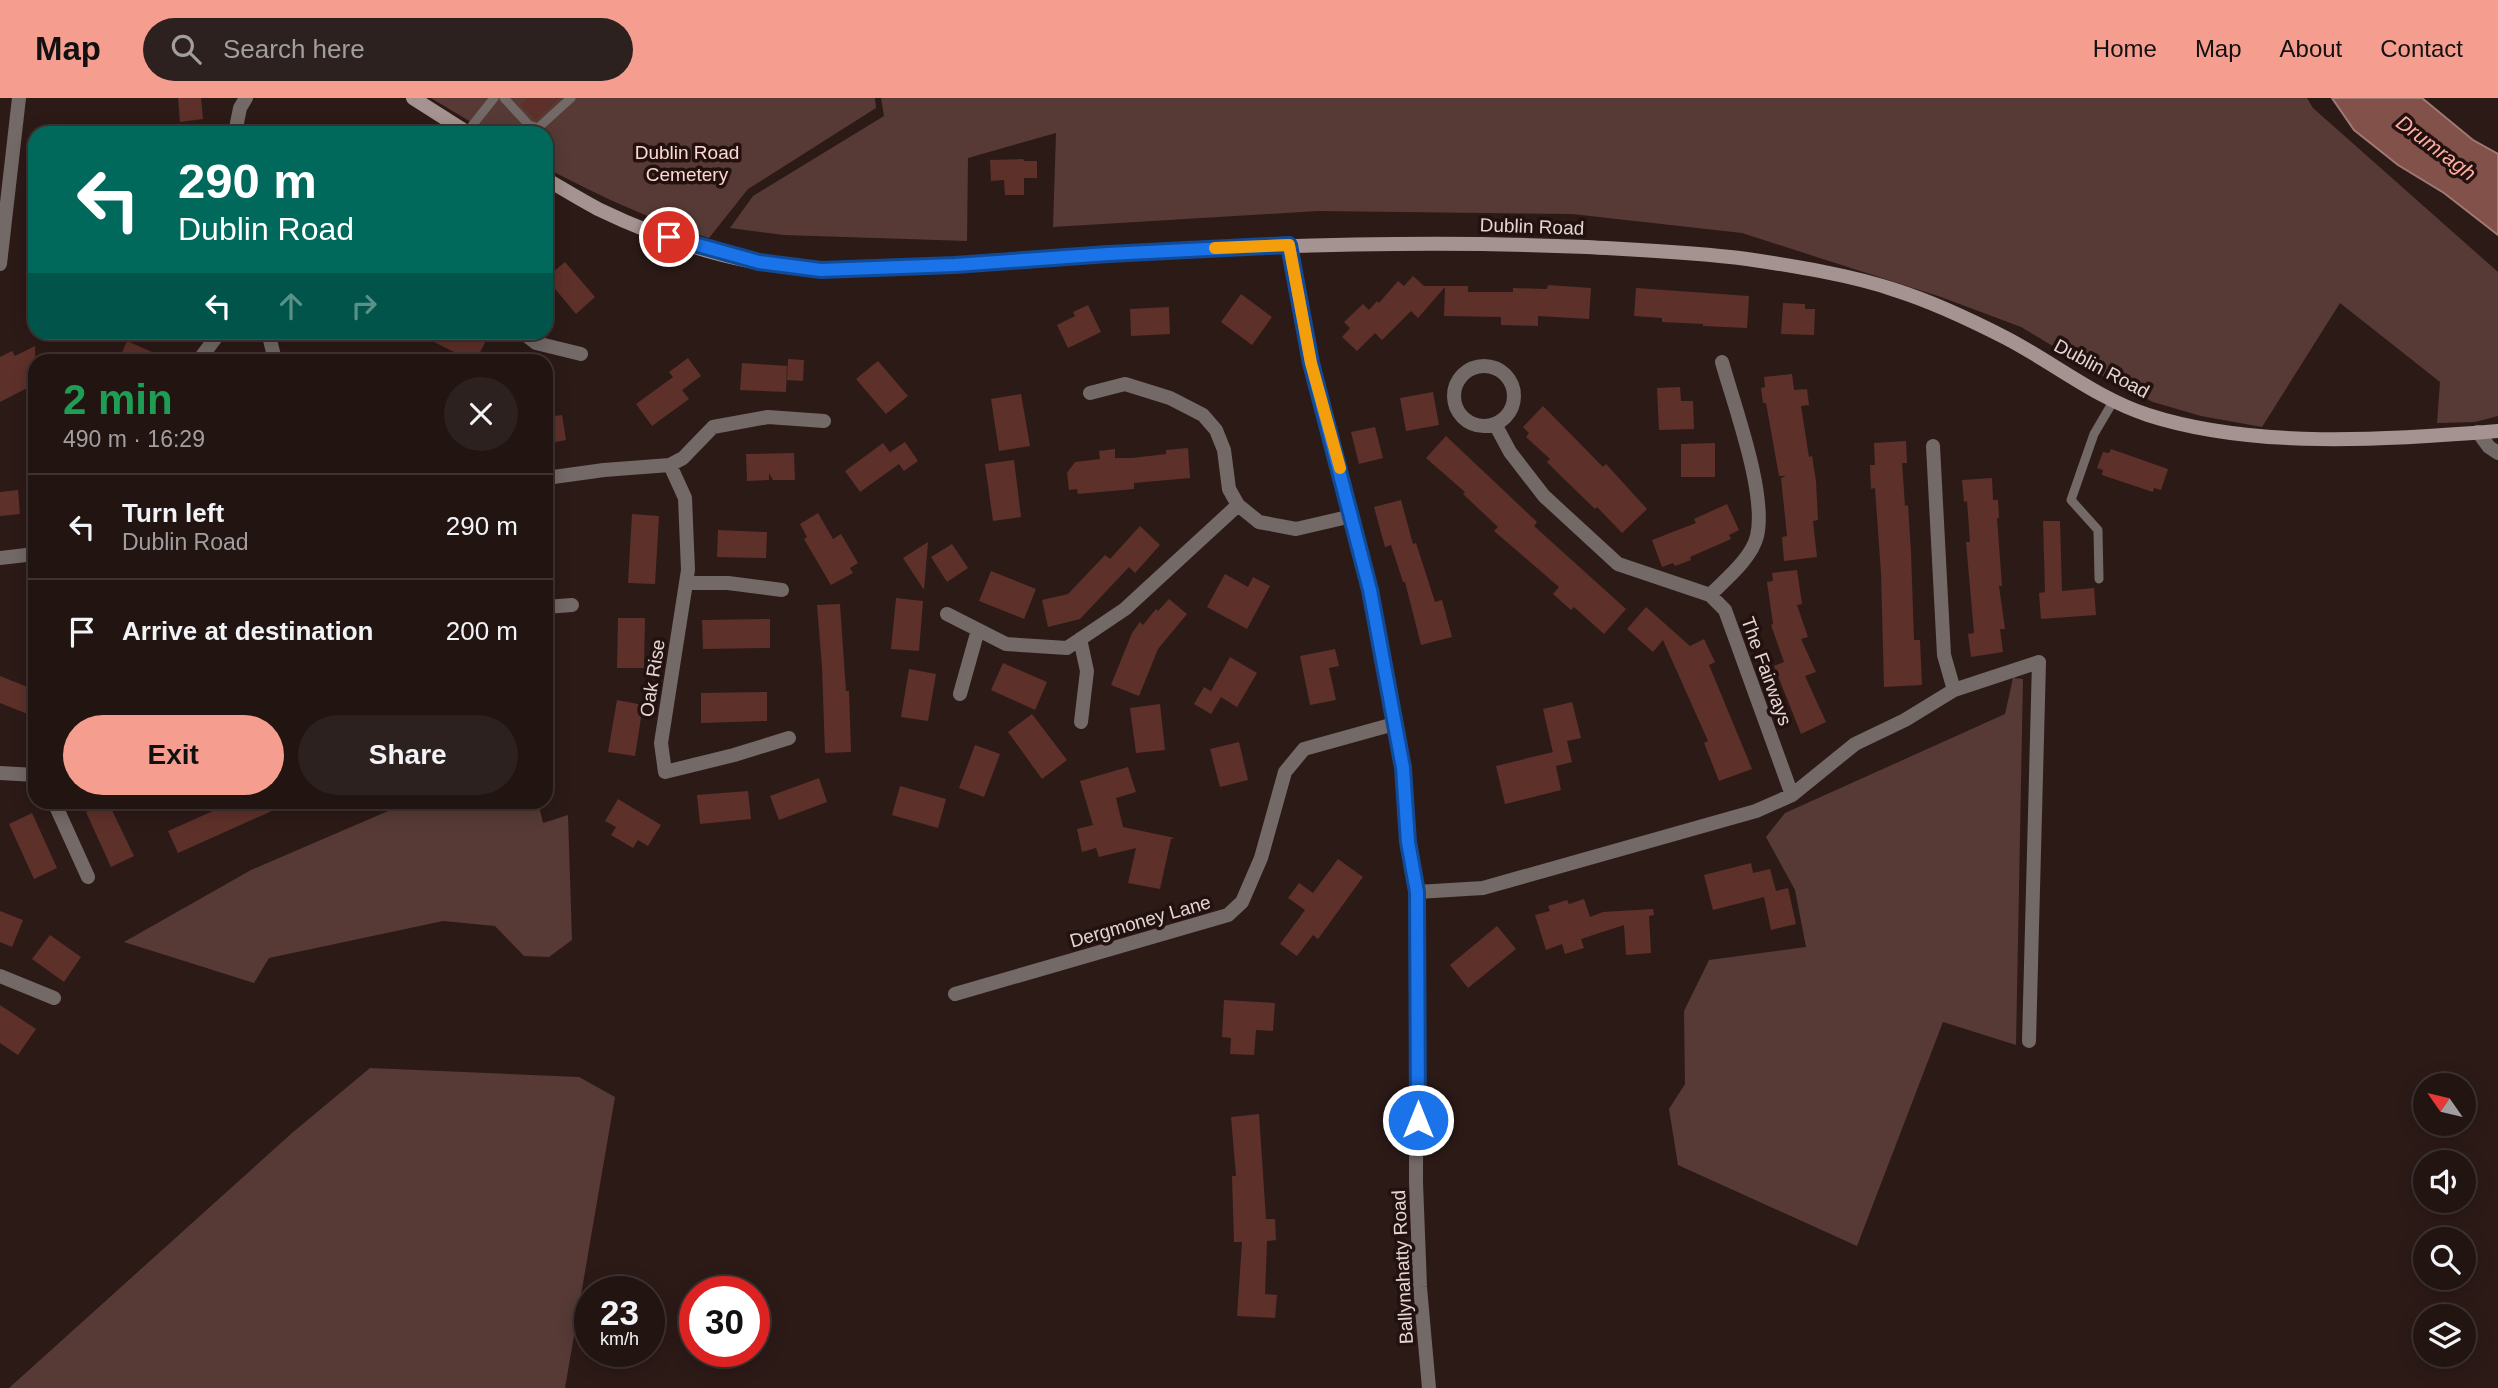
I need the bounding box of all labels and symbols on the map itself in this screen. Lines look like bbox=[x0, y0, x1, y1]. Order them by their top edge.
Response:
water label: Drumragh bbox=[2392, 110, 2481, 185]
park label: Dublin Road Cemetery bbox=[635, 142, 739, 185]
pin bbox=[639, 207, 699, 267]
street label: Dublin Road bbox=[1479, 214, 1585, 239]
street label: Dublin Road bbox=[2051, 335, 2153, 402]
street label: The Fairways bbox=[1737, 614, 1796, 728]
street label: Oak Rise bbox=[636, 638, 669, 718]
street label: Dergmoney Lane bbox=[1067, 891, 1213, 952]
north arrow bbox=[2413, 1073, 2476, 1136]
position arrow bbox=[1381, 1083, 1455, 1157]
street label: Ballynahatty Road bbox=[1388, 1189, 1417, 1345]
speed limit sign: 30 bbox=[679, 1276, 770, 1367]

